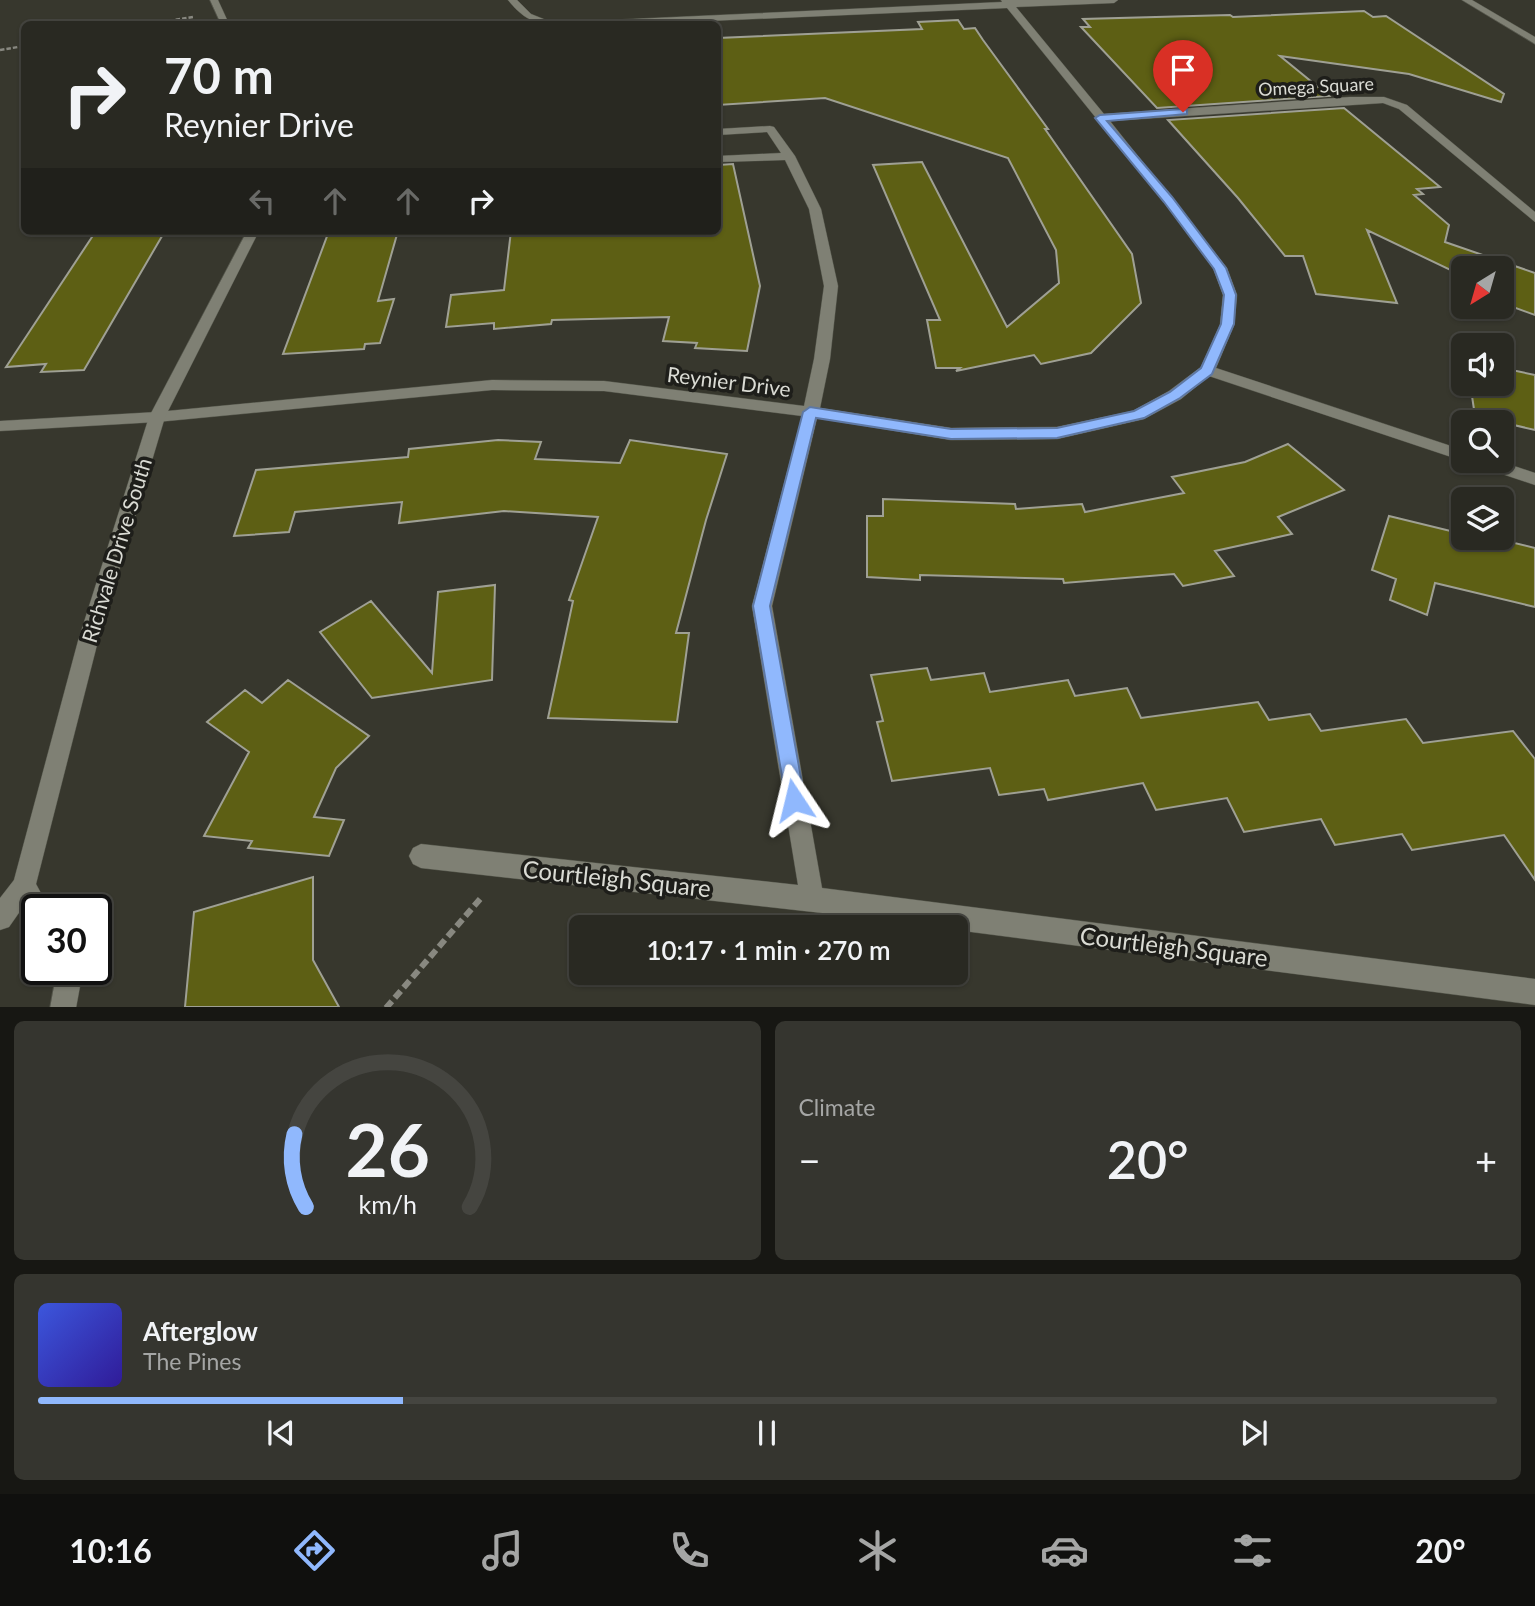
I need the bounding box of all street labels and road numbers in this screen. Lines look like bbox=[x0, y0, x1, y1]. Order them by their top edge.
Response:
street label: Omega Square bbox=[1258, 72, 1374, 100]
street label: Reynier Drive bbox=[666, 361, 792, 401]
street label: Richvale Drive South bbox=[76, 455, 156, 645]
street label: Courtleigh Square bbox=[522, 854, 712, 902]
street label: Courtleigh Square bbox=[1079, 920, 1269, 972]

